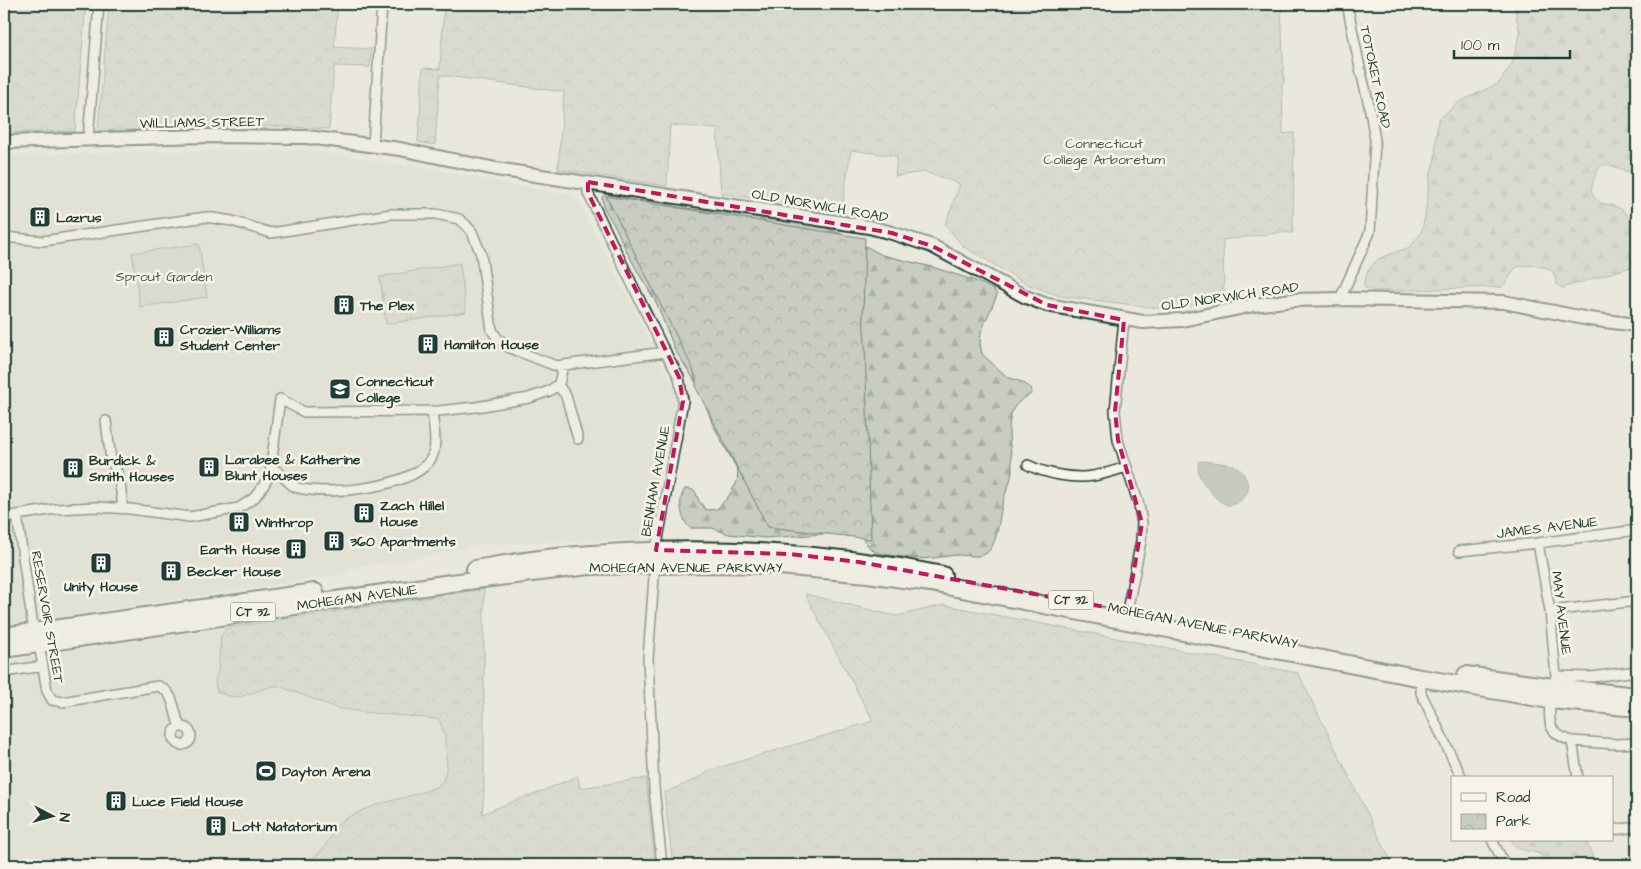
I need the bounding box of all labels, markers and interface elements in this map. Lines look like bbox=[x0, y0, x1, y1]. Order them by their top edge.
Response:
street label: TOTOKET ROAD bbox=[1354, 24, 1396, 130]
scale bar bbox=[1454, 28, 1570, 60]
text: 100 m bbox=[1461, 35, 1500, 56]
street label: WILLIAMS STREET bbox=[139, 112, 265, 134]
park label: Connecticut College Arboretum bbox=[1043, 134, 1165, 170]
street label: OLD NORWICH ROAD bbox=[750, 184, 890, 228]
building icon: Lazrus bbox=[28, 205, 52, 229]
place label: Lazrus bbox=[56, 208, 102, 228]
park label: Sprout Garden bbox=[115, 267, 213, 287]
street label: OLD NORWICH ROAD bbox=[1160, 277, 1300, 317]
building icon: The Plex bbox=[332, 293, 356, 317]
place label: The Plex bbox=[359, 296, 415, 316]
place label: Crozier-Williams Student Center bbox=[179, 320, 281, 356]
building icon: Crozier-Williams Student Center bbox=[152, 325, 176, 349]
building icon: Hamilton House bbox=[416, 332, 440, 356]
place label: Hamilton House bbox=[444, 335, 539, 355]
place label: Connecticut College bbox=[356, 372, 434, 409]
school or university icon: Connecticut College bbox=[328, 377, 352, 401]
street label: BENHAM AVENUE bbox=[636, 423, 676, 538]
place label: Larabee & Katherine Blunt Houses bbox=[225, 450, 361, 486]
place label: Burdick & Smith Houses bbox=[88, 451, 174, 487]
building icon: Larabee & Katherine Blunt Houses bbox=[197, 455, 221, 479]
building icon: Burdick & Smith Houses bbox=[61, 456, 85, 480]
place label: Zach Hillel House bbox=[380, 496, 445, 532]
building icon: Zach Hillel House bbox=[352, 501, 376, 525]
building icon: Winthrop bbox=[227, 510, 251, 534]
street label: JAMES AVENUE bbox=[1495, 512, 1600, 544]
place label: Winthrop bbox=[254, 513, 313, 533]
building icon: 360 Apartments bbox=[322, 529, 346, 553]
place label: 360 Apartments bbox=[349, 532, 456, 552]
building icon: Earth House bbox=[284, 537, 308, 561]
place label: Earth House bbox=[201, 540, 280, 560]
street label: RESERVOIR STREET bbox=[25, 549, 69, 685]
building icon: Unity House bbox=[89, 551, 113, 575]
street label: MOHEGAN AVENUE PARKWAY bbox=[589, 558, 783, 578]
building icon: Becker House bbox=[159, 559, 183, 583]
place label: Becker House bbox=[187, 562, 281, 582]
street label: MAY AVENUE bbox=[1546, 570, 1576, 657]
place label: Unity House bbox=[64, 577, 138, 597]
street label: MOHEGAN AVENUE bbox=[295, 580, 420, 616]
road number: CT 32 bbox=[1048, 590, 1094, 610]
street label: MOHEGAN AVENUE PARKWAY bbox=[1106, 598, 1300, 654]
road number: CT 32 bbox=[230, 602, 276, 622]
sports icon: Dayton Arena bbox=[254, 759, 278, 783]
place label: Dayton Arena bbox=[282, 762, 371, 782]
legend bbox=[1451, 776, 1614, 842]
text: Road bbox=[1496, 787, 1531, 808]
building icon: Luce Field House bbox=[104, 789, 128, 813]
north arrow bbox=[28, 792, 78, 842]
place label: Luce Field House bbox=[132, 792, 244, 812]
text: Park bbox=[1496, 811, 1531, 832]
text: N bbox=[54, 812, 74, 823]
building icon: Lott Natatorium bbox=[204, 814, 228, 838]
place label: Lott Natatorium bbox=[232, 817, 338, 837]

